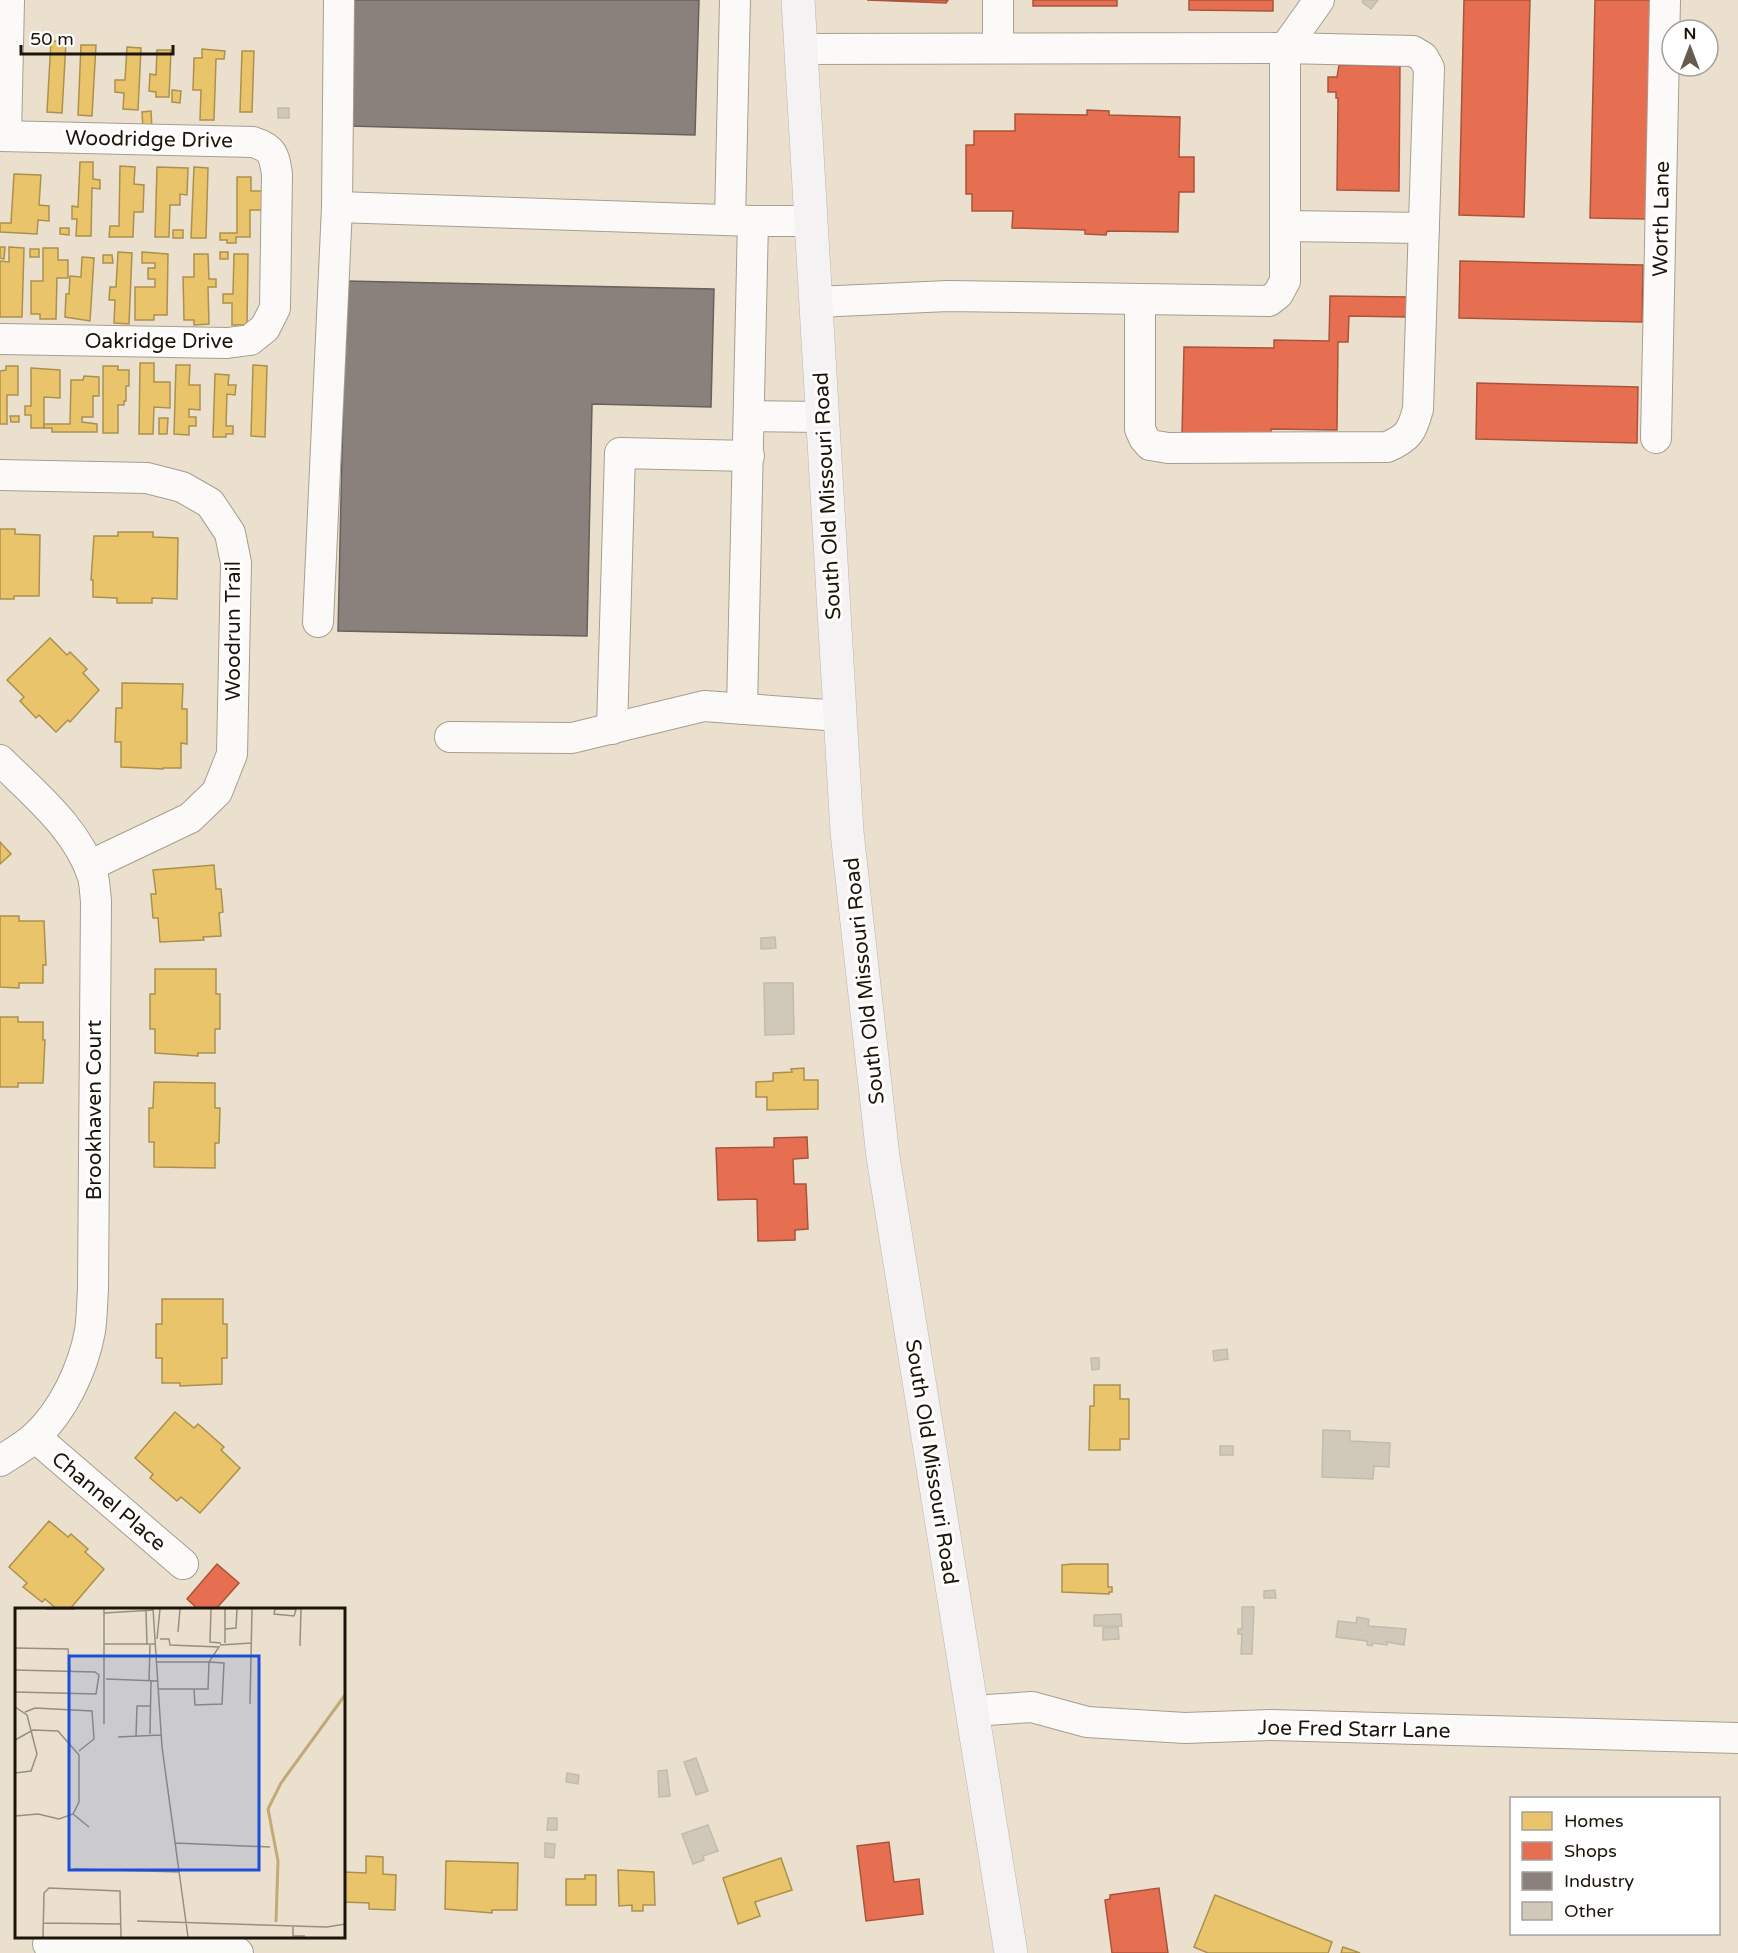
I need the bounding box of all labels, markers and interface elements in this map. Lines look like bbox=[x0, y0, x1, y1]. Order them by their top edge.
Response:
scale bar bbox=[21, 18, 172, 56]
north arrow bbox=[1660, 18, 1720, 78]
text: N bbox=[1684, 24, 1696, 44]
text: 50 m bbox=[30, 28, 74, 50]
street label: Woodridge Drive bbox=[65, 126, 233, 153]
street label: Worth Lane bbox=[1648, 161, 1675, 277]
street label: Oakridge Drive bbox=[85, 329, 234, 354]
street label: South Old Missouri Road bbox=[809, 371, 846, 621]
street label: Woodrun Trail bbox=[221, 561, 246, 701]
street label: South Old Missouri Road bbox=[839, 856, 890, 1106]
street label: Brookhaven Court bbox=[82, 1020, 107, 1200]
street label: South Old Missouri Road bbox=[900, 1338, 963, 1587]
street label: Channel Place bbox=[46, 1446, 171, 1556]
inset map bbox=[15, 1608, 345, 1938]
street label: Joe Fred Starr Lane bbox=[1257, 1715, 1451, 1744]
legend bbox=[1510, 1797, 1720, 1935]
text: Homes bbox=[1564, 1810, 1624, 1832]
text: Shops bbox=[1564, 1840, 1617, 1862]
text: Industry bbox=[1564, 1870, 1635, 1892]
text: Other bbox=[1564, 1900, 1614, 1922]

